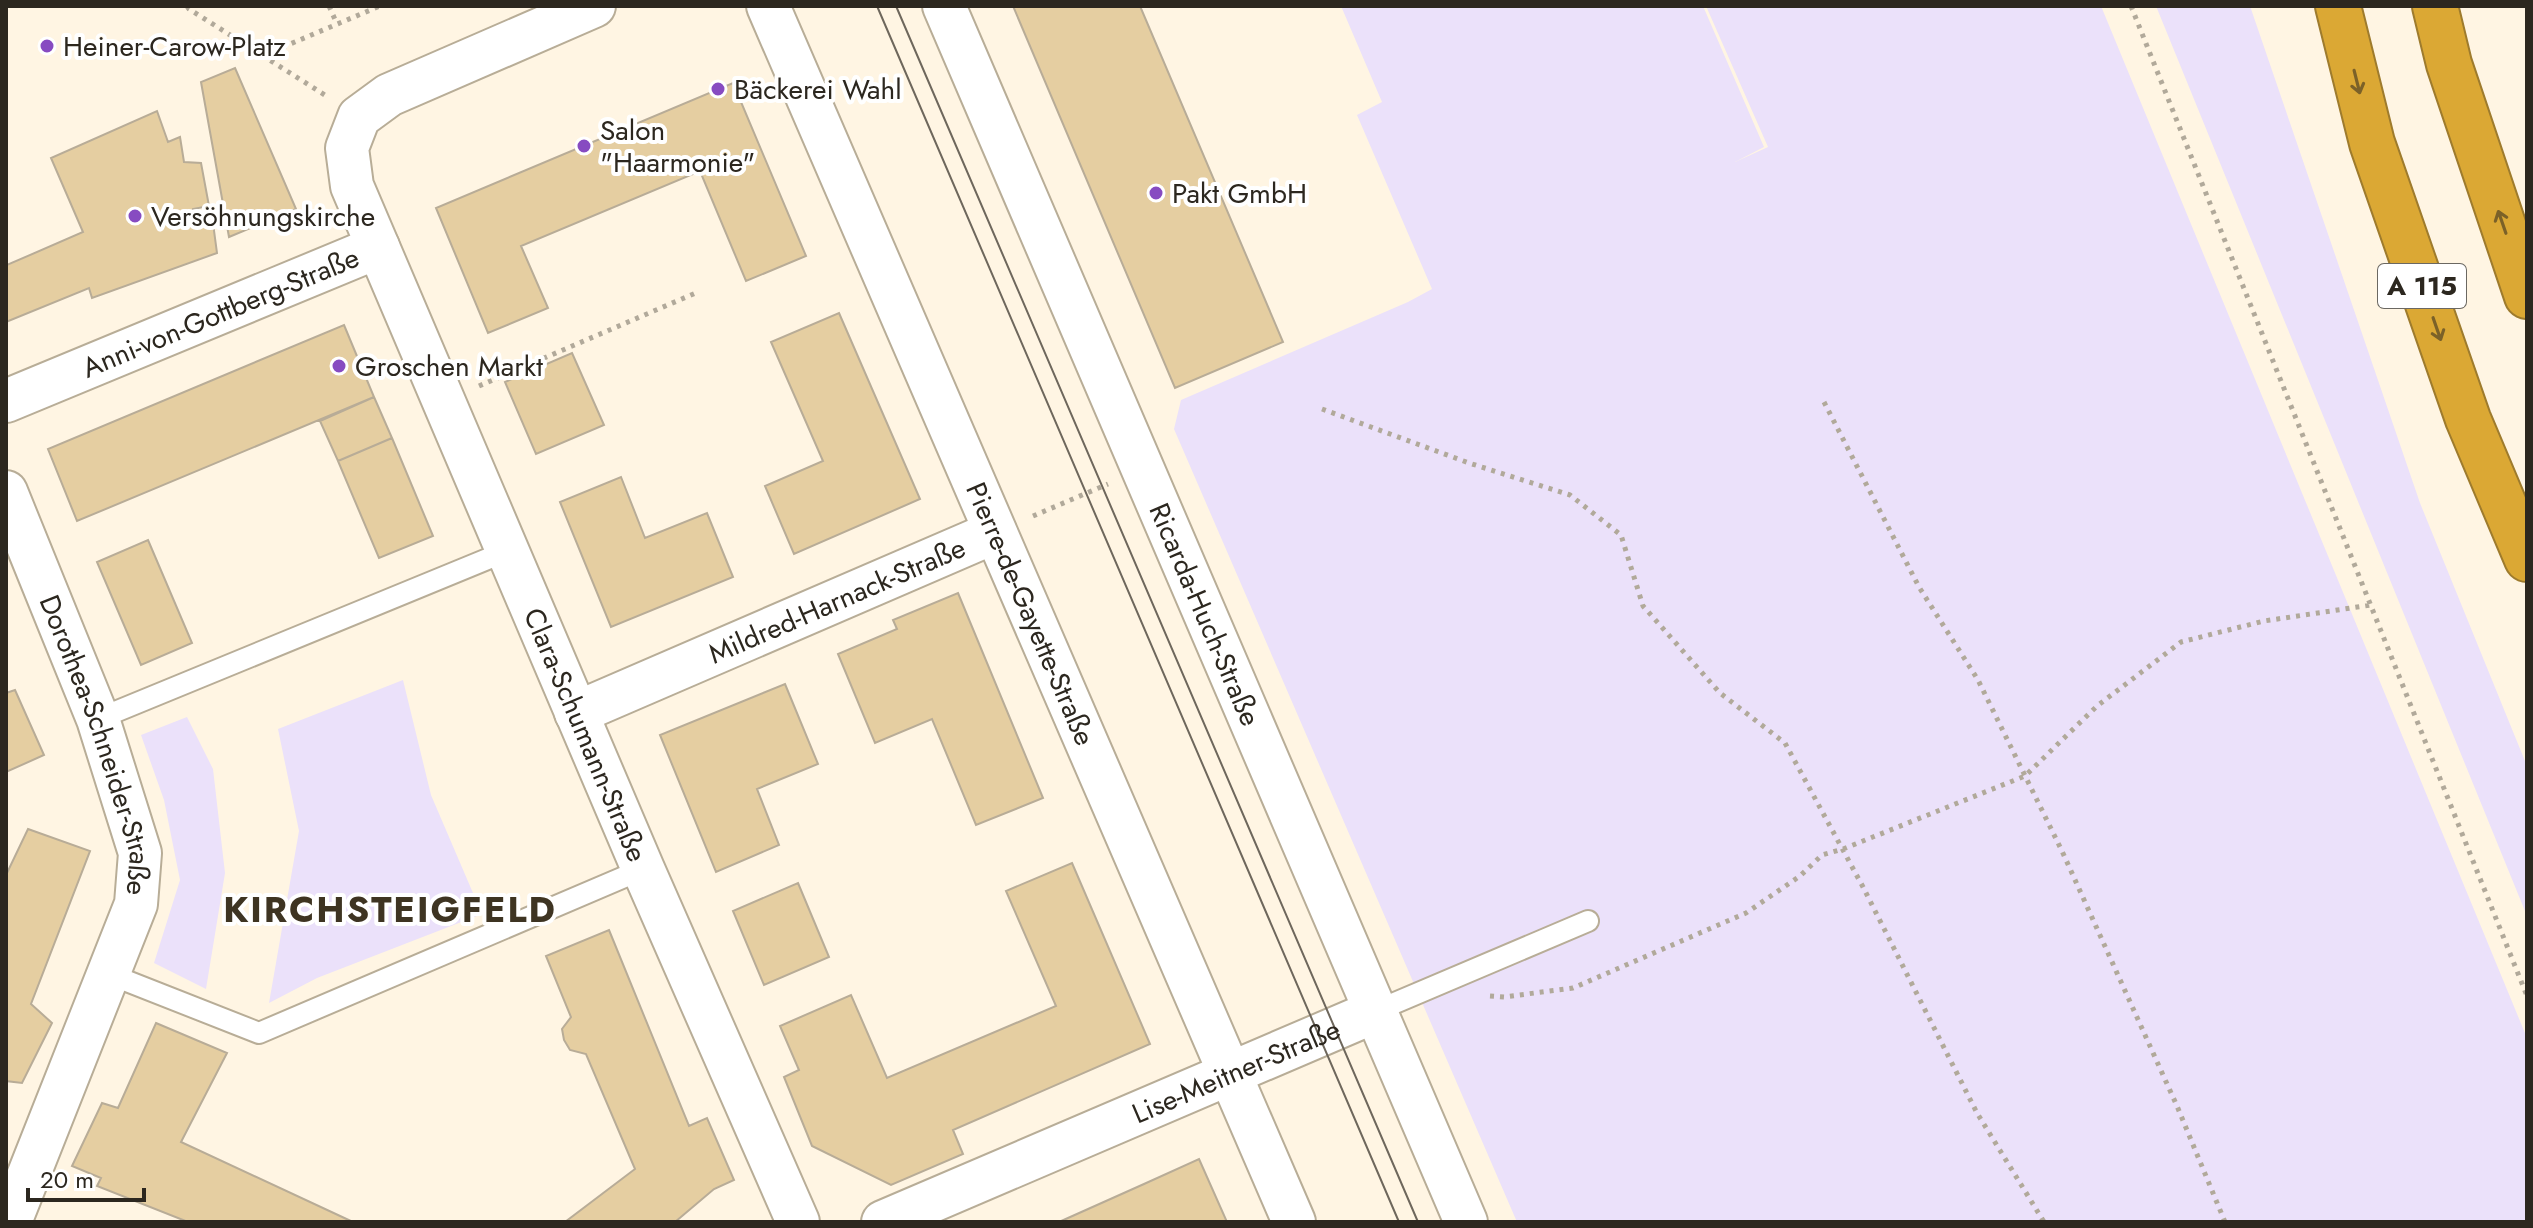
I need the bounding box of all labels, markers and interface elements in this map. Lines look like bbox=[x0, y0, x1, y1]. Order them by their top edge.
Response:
place label: Heiner-Carow-Platz bbox=[63, 26, 286, 67]
marker: Heiner-Carow-Platz bbox=[38, 37, 56, 55]
one-way arrow bbox=[2350, 68, 2365, 94]
place label: Bäckerei Wahl bbox=[734, 69, 902, 110]
marker: Bäckerei Wahl bbox=[709, 80, 727, 98]
place label: Salon "Haarmonie" bbox=[600, 110, 755, 183]
marker: Salon "Haarmonie" bbox=[575, 137, 593, 155]
place label: Pakt GmbH bbox=[1172, 173, 1307, 214]
marker: Pakt GmbH bbox=[1147, 184, 1165, 202]
place label: Versöhnungskirche bbox=[151, 196, 375, 237]
marker: Versöhnungskirche bbox=[126, 207, 144, 225]
one-way arrow bbox=[2494, 210, 2509, 235]
street label: Anni-von-Gottberg-Straße bbox=[76, 237, 365, 388]
road number: A 115 bbox=[2378, 264, 2466, 308]
one-way arrow bbox=[2431, 316, 2445, 341]
place label: Groschen Markt bbox=[355, 346, 543, 387]
marker: Groschen Markt bbox=[330, 357, 348, 375]
street label: Pierre-de-Gayette-Straße bbox=[956, 476, 1106, 752]
street label: Ricarda-Huch-Straße bbox=[1139, 496, 1271, 732]
street label: Mildred-Harnack-Straße bbox=[702, 527, 972, 674]
street label: Dorothea-Schneider-Straße bbox=[29, 588, 161, 897]
street label: Clara-Schumann-Straße bbox=[514, 601, 658, 868]
district label: KIRCHSTEIGFELD bbox=[223, 883, 557, 935]
street label: Lise-Meitner-Straße bbox=[1126, 1008, 1346, 1134]
scale bar bbox=[28, 1152, 144, 1202]
text: 20 m bbox=[40, 1162, 94, 1197]

